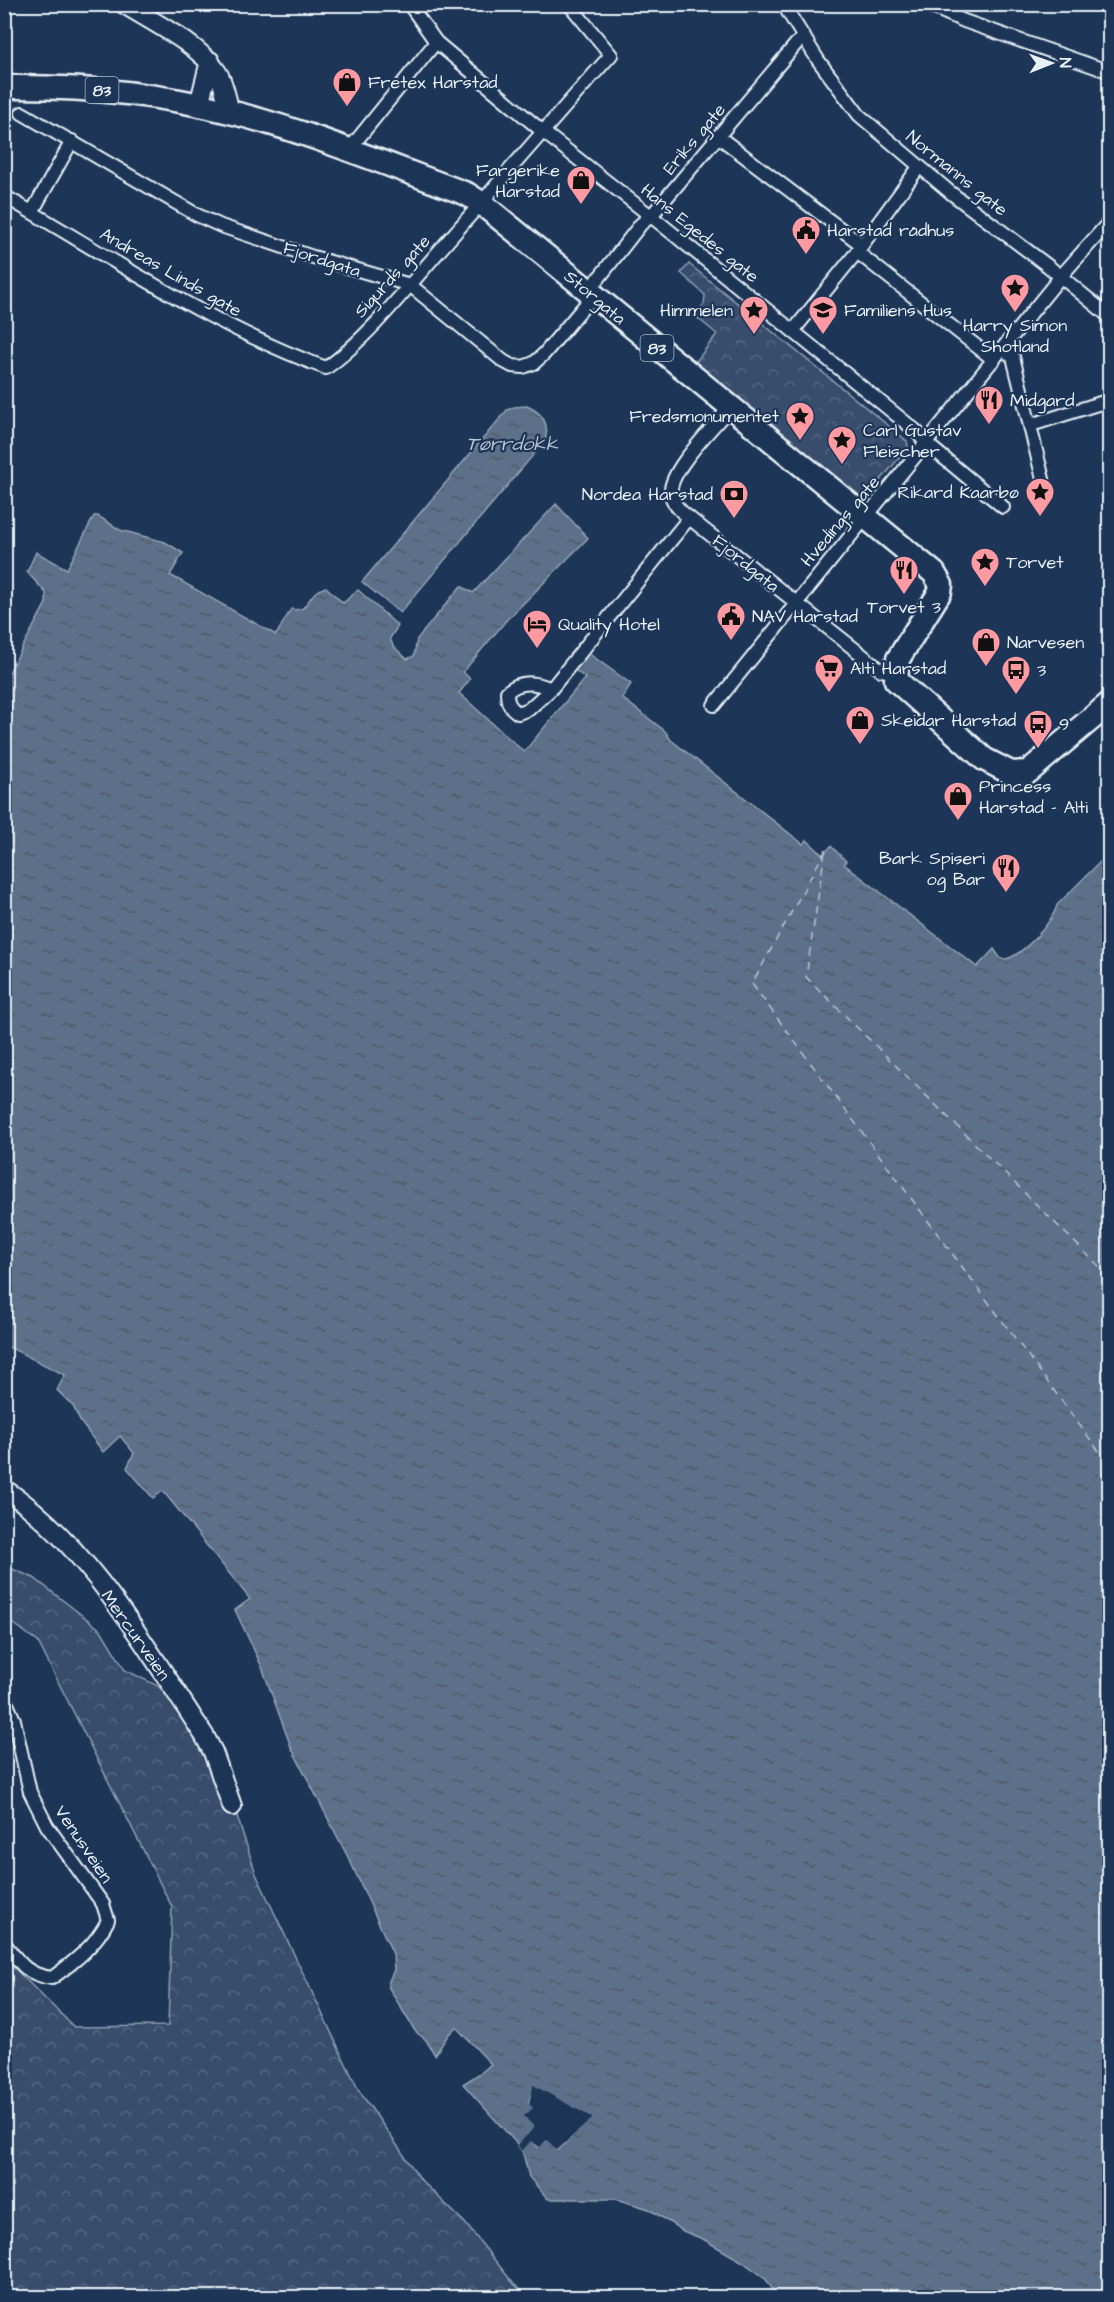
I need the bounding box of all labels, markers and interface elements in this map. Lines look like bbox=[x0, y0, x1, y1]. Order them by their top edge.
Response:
north arrow bbox=[1021, 33, 1081, 93]
text: N bbox=[1054, 58, 1076, 68]
shop icon: Fretex Harstad bbox=[331, 66, 363, 108]
place label: Fretex Harstad bbox=[368, 70, 498, 95]
road number: 83 bbox=[86, 77, 118, 103]
street label: Eriks gate bbox=[657, 98, 733, 181]
street label: Normanns gate bbox=[900, 125, 1013, 223]
place label: Fargerike Harstad bbox=[476, 158, 560, 204]
shop icon: Fargerike Harstad bbox=[565, 164, 597, 206]
street label: Hans Egedes gate bbox=[635, 178, 764, 290]
public building icon: Harstad rådhus bbox=[790, 214, 822, 256]
place label: Harstad rådhus bbox=[827, 218, 954, 243]
street label: Andreas Linds gate bbox=[95, 222, 246, 324]
street label: Sigurds gate bbox=[348, 229, 437, 324]
street label: Fjordgata bbox=[280, 235, 364, 285]
street label: Storgata bbox=[558, 264, 631, 331]
place icon: Harry Simon Shotland bbox=[999, 272, 1031, 314]
place icon: Himmelen bbox=[738, 294, 770, 336]
school or university icon: Familiens Hus bbox=[807, 294, 839, 336]
place label: Himmelen bbox=[660, 298, 733, 323]
place label: Familiens Hus bbox=[844, 298, 952, 323]
place label: Harry Simon Shotland bbox=[963, 313, 1067, 359]
road number: 83 bbox=[640, 335, 674, 361]
restaurant icon: Midgard bbox=[973, 384, 1005, 426]
place label: Midgard bbox=[1010, 388, 1074, 414]
place icon: Fredsmonumentet bbox=[784, 400, 816, 442]
place label: Fredsmonumentet bbox=[629, 404, 780, 429]
place label: Carl Gustav Fleischer bbox=[863, 418, 962, 464]
place icon: Carl Gustav Fleischer bbox=[826, 424, 858, 466]
water label: Tørrdokk bbox=[466, 430, 559, 458]
street label: Hvedings gate bbox=[795, 470, 887, 573]
place icon: Rikard Kaarbø bbox=[1024, 476, 1056, 518]
bank icon: Nordea Harstad bbox=[718, 478, 750, 520]
place label: Rikard Kaarbø bbox=[897, 480, 1019, 505]
place label: Nordea Harstad bbox=[582, 482, 713, 507]
street label: Fjordgata bbox=[706, 529, 785, 599]
place icon: Torvet bbox=[969, 546, 1001, 588]
place label: Torvet bbox=[1006, 550, 1064, 575]
restaurant icon: Torvet 3 bbox=[888, 554, 920, 596]
place label: Torvet 3 bbox=[867, 595, 941, 620]
public building icon: NAV Harstad bbox=[715, 600, 747, 642]
place label: NAV Harstad bbox=[752, 604, 858, 629]
hotel icon: Quality Hotel bbox=[521, 608, 553, 650]
place label: Quality Hotel bbox=[558, 612, 660, 638]
shop icon: Narvesen bbox=[970, 626, 1002, 668]
place label: Narvesen bbox=[1007, 630, 1084, 655]
supermarket icon: Alti Harstad bbox=[813, 652, 845, 694]
bus stop icon: 3 bbox=[1000, 654, 1032, 696]
place label: Alti Harstad bbox=[850, 656, 946, 681]
place label: 3 bbox=[1037, 658, 1046, 683]
shop icon: Skeidar Harstad bbox=[844, 704, 876, 746]
place label: Skeidar Harstad bbox=[881, 708, 1016, 733]
bus stop icon: 9 bbox=[1022, 708, 1054, 750]
place label: 9 bbox=[1059, 712, 1069, 737]
place label: Princess Harstad - Alti bbox=[979, 774, 1088, 820]
shop icon: Princess Harstad - Alti bbox=[942, 780, 974, 822]
place label: Bark Spiseri og Bar bbox=[879, 846, 985, 893]
restaurant icon: Bark Spiseri og Bar bbox=[990, 852, 1022, 894]
street label: Mercurveien bbox=[95, 1585, 176, 1686]
street label: Venusveien bbox=[48, 1801, 119, 1888]

